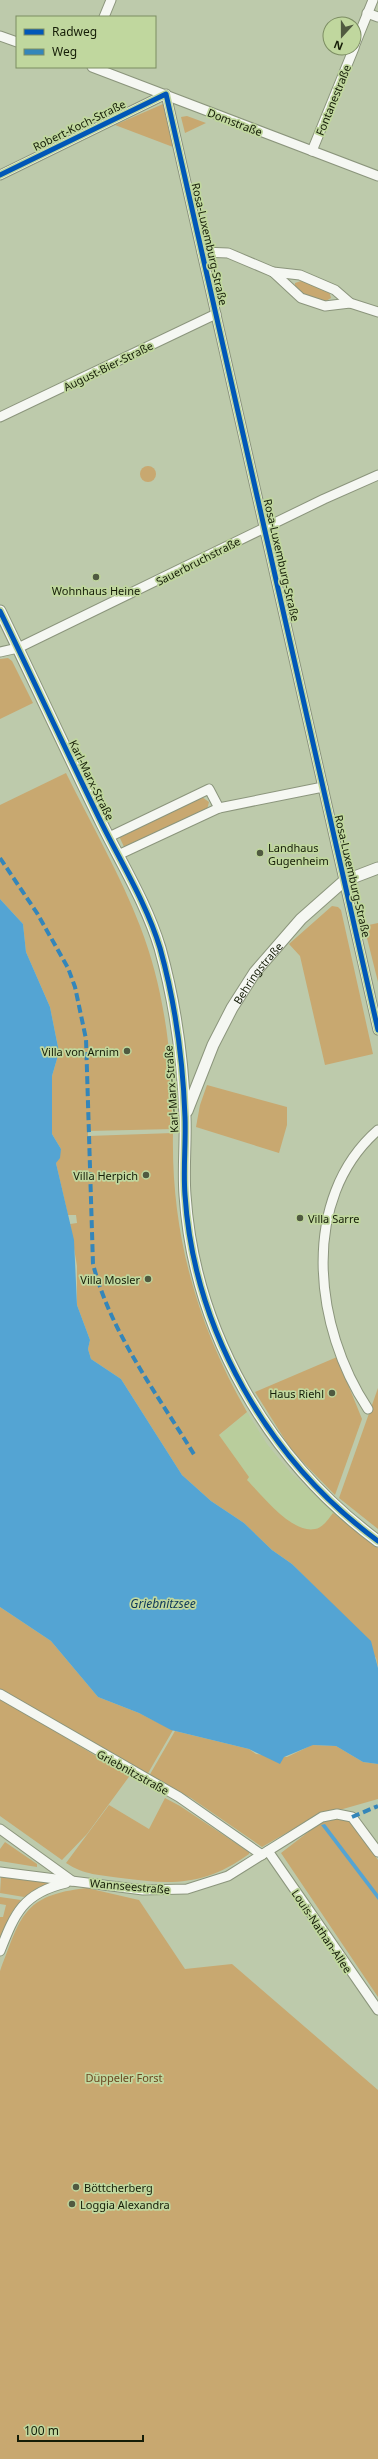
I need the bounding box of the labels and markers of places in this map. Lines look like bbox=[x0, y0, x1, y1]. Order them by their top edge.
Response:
marker: Wohnhaus Heine bbox=[91, 572, 101, 582]
place label: Wohnhaus Heine bbox=[52, 583, 140, 598]
place label: Landhaus Gugenheim bbox=[268, 840, 329, 868]
marker: Landhaus Gugenheim bbox=[255, 848, 265, 858]
place label: Villa von Arnim bbox=[41, 1044, 119, 1059]
marker: Villa von Arnim bbox=[122, 1046, 132, 1056]
place label: Villa Herpich bbox=[73, 1168, 138, 1183]
marker: Villa Herpich bbox=[141, 1170, 151, 1180]
place label: Villa Sarre bbox=[308, 1211, 359, 1226]
marker: Villa Sarre bbox=[295, 1213, 305, 1223]
place label: Villa Mosler bbox=[80, 1272, 140, 1287]
marker: Villa Mosler bbox=[143, 1274, 153, 1284]
place label: Haus Riehl bbox=[269, 1386, 324, 1401]
marker: Haus Riehl bbox=[327, 1388, 337, 1398]
place label: Böttcherberg bbox=[84, 2180, 153, 2195]
marker: Böttcherberg bbox=[71, 2182, 81, 2192]
place label: Loggia Alexandra bbox=[80, 2197, 170, 2212]
marker: Loggia Alexandra bbox=[67, 2199, 77, 2209]

